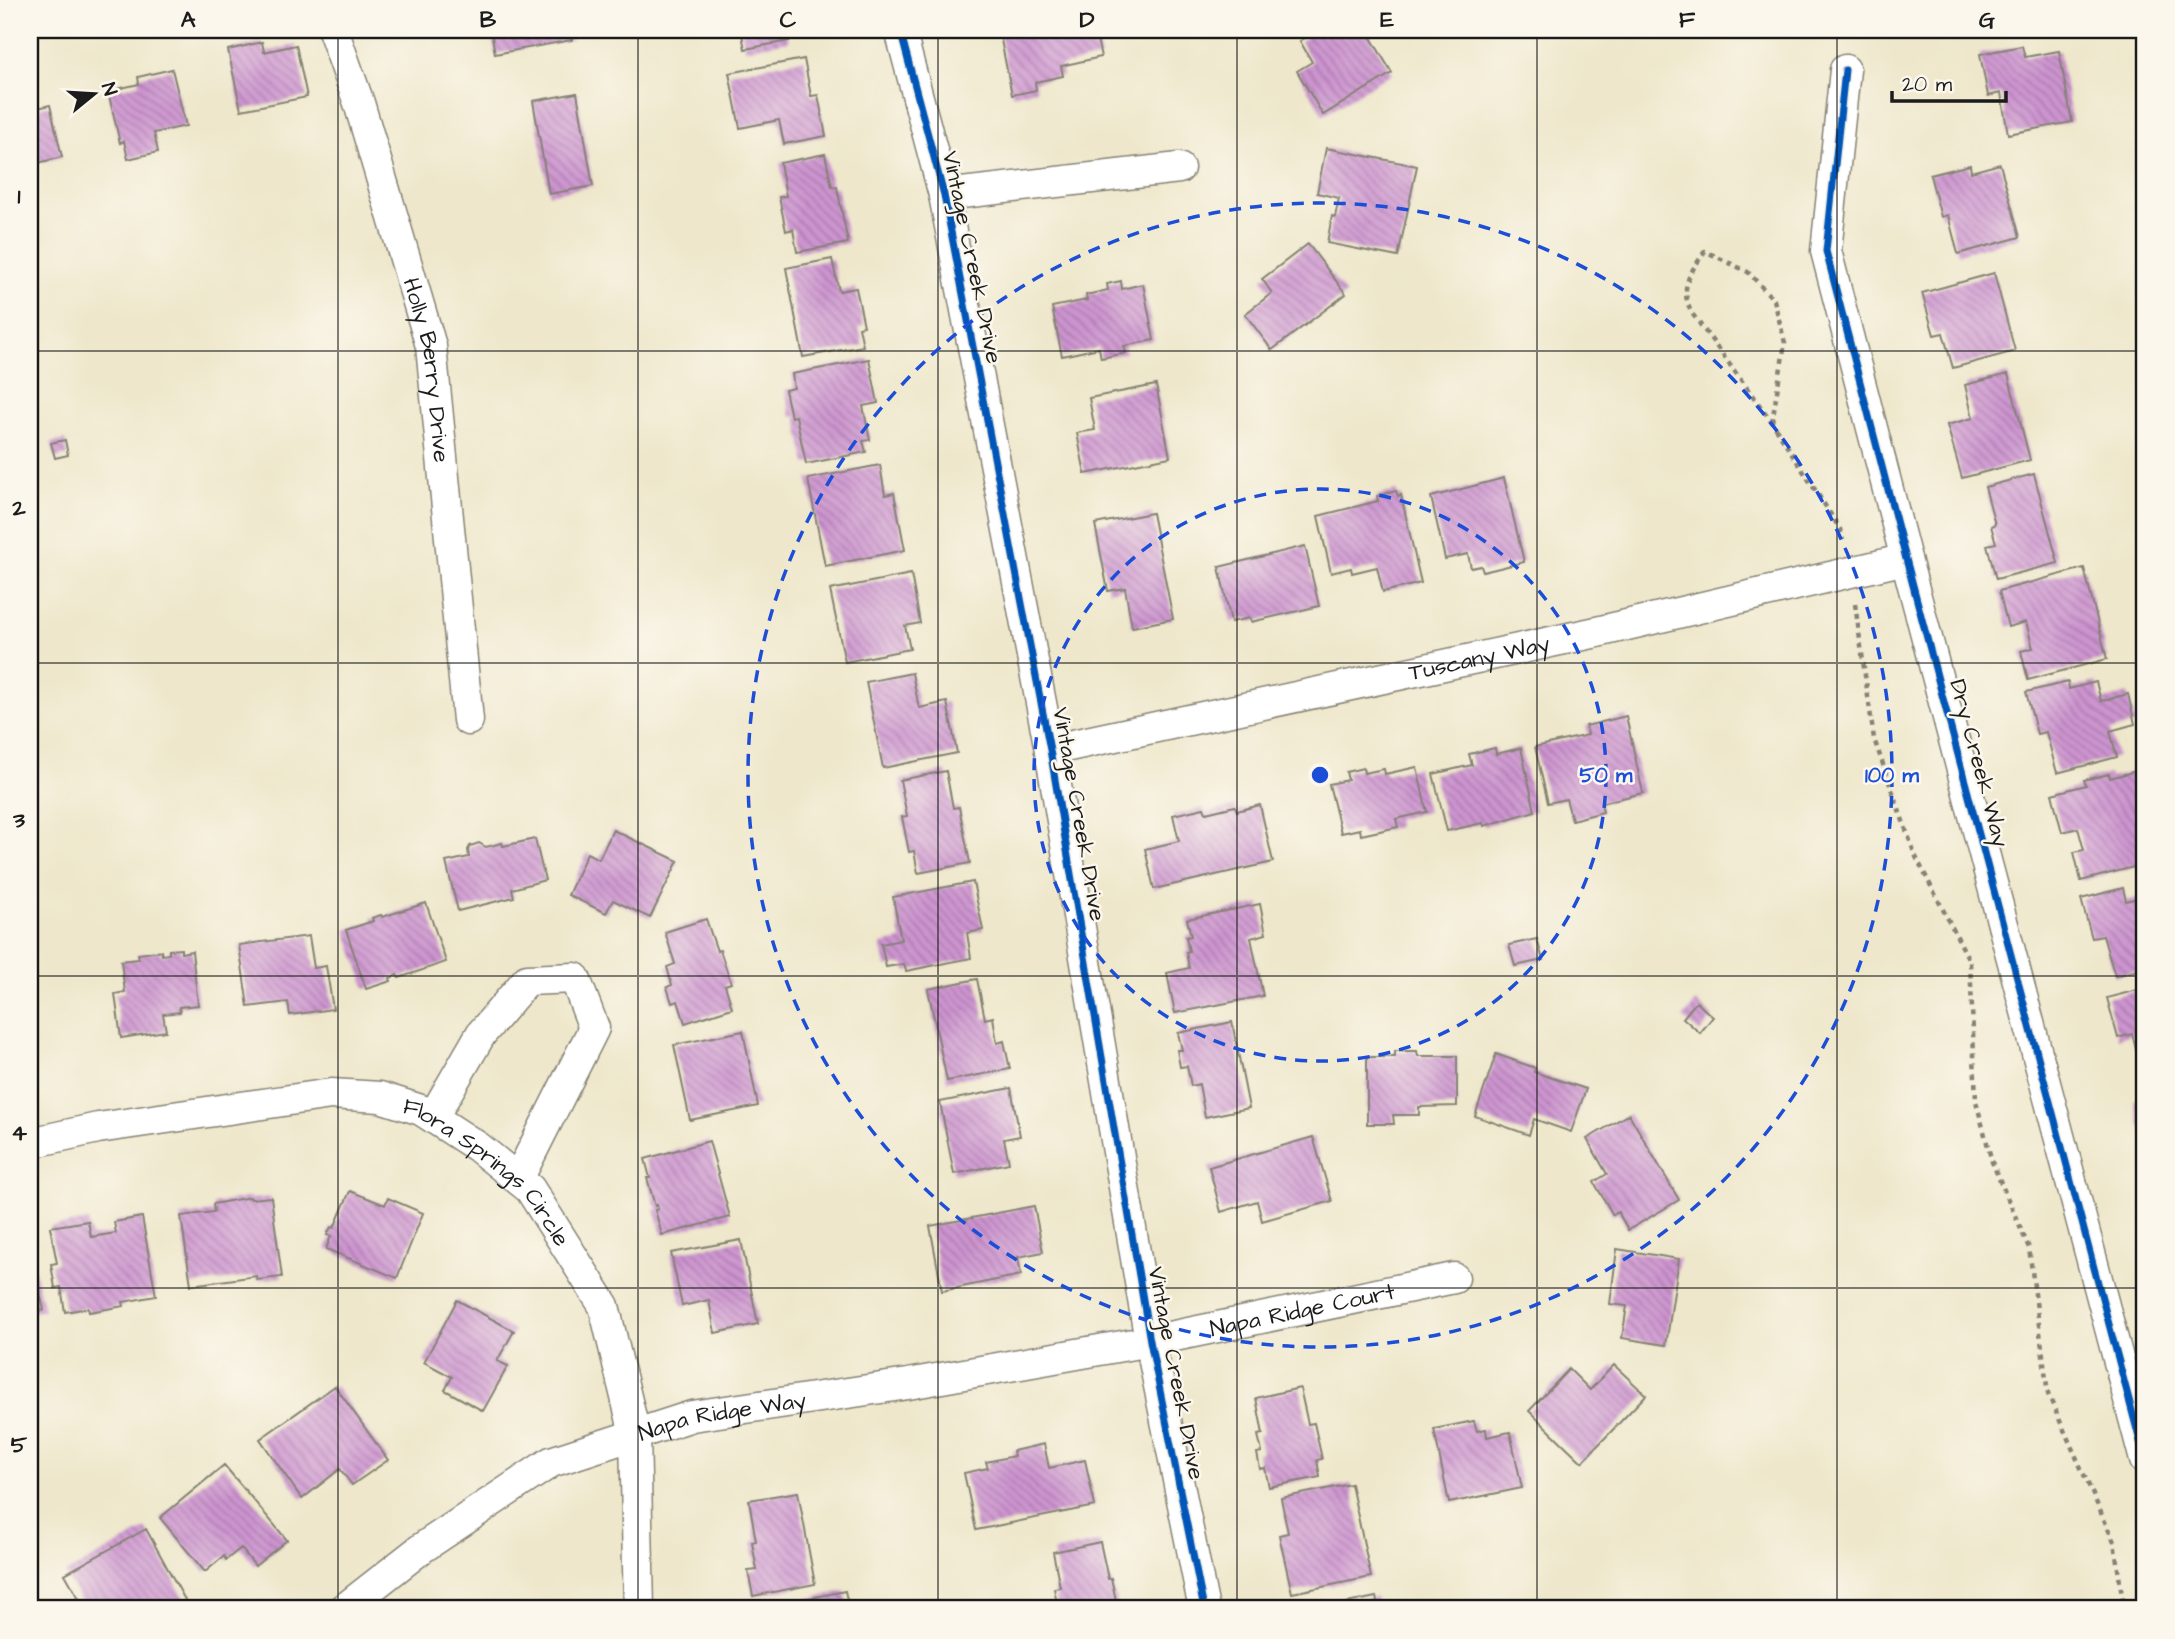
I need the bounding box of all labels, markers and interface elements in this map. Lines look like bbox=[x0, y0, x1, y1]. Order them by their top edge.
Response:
text: A bbox=[181, 4, 196, 36]
text: B bbox=[480, 4, 497, 36]
text: C bbox=[780, 4, 797, 36]
text: D bbox=[1080, 4, 1095, 36]
text: E bbox=[1380, 4, 1394, 36]
text: F bbox=[1679, 4, 1696, 36]
text: G bbox=[1979, 4, 1995, 36]
north arrow bbox=[60, 60, 130, 130]
scale bar bbox=[1892, 60, 2005, 104]
text: 20 m bbox=[1902, 70, 1953, 99]
text: N bbox=[94, 79, 123, 99]
street label: Vintage Creek Drive bbox=[933, 148, 1010, 367]
text: 1 bbox=[18, 180, 21, 212]
street label: Holly Berry Drive bbox=[395, 274, 457, 464]
text: 2 bbox=[11, 492, 26, 524]
street label: Tuscany Way bbox=[1406, 628, 1553, 689]
street label: Dry Creek Way bbox=[1940, 676, 2017, 851]
street label: Vintage Creek Drive bbox=[1043, 705, 1114, 924]
text: 50 m bbox=[1580, 761, 1633, 790]
text: 100 m bbox=[1865, 761, 1920, 790]
centre of rings bbox=[1308, 763, 1332, 787]
text: 3 bbox=[12, 804, 25, 836]
street label: Flora Springs Circle bbox=[399, 1090, 577, 1253]
text: 4 bbox=[11, 1117, 27, 1149]
street label: Vintage Creek Drive bbox=[1139, 1264, 1212, 1483]
street label: Napa Ridge Court bbox=[1207, 1276, 1398, 1345]
street label: Napa Ridge Way bbox=[634, 1384, 809, 1449]
text: 5 bbox=[11, 1429, 28, 1461]

